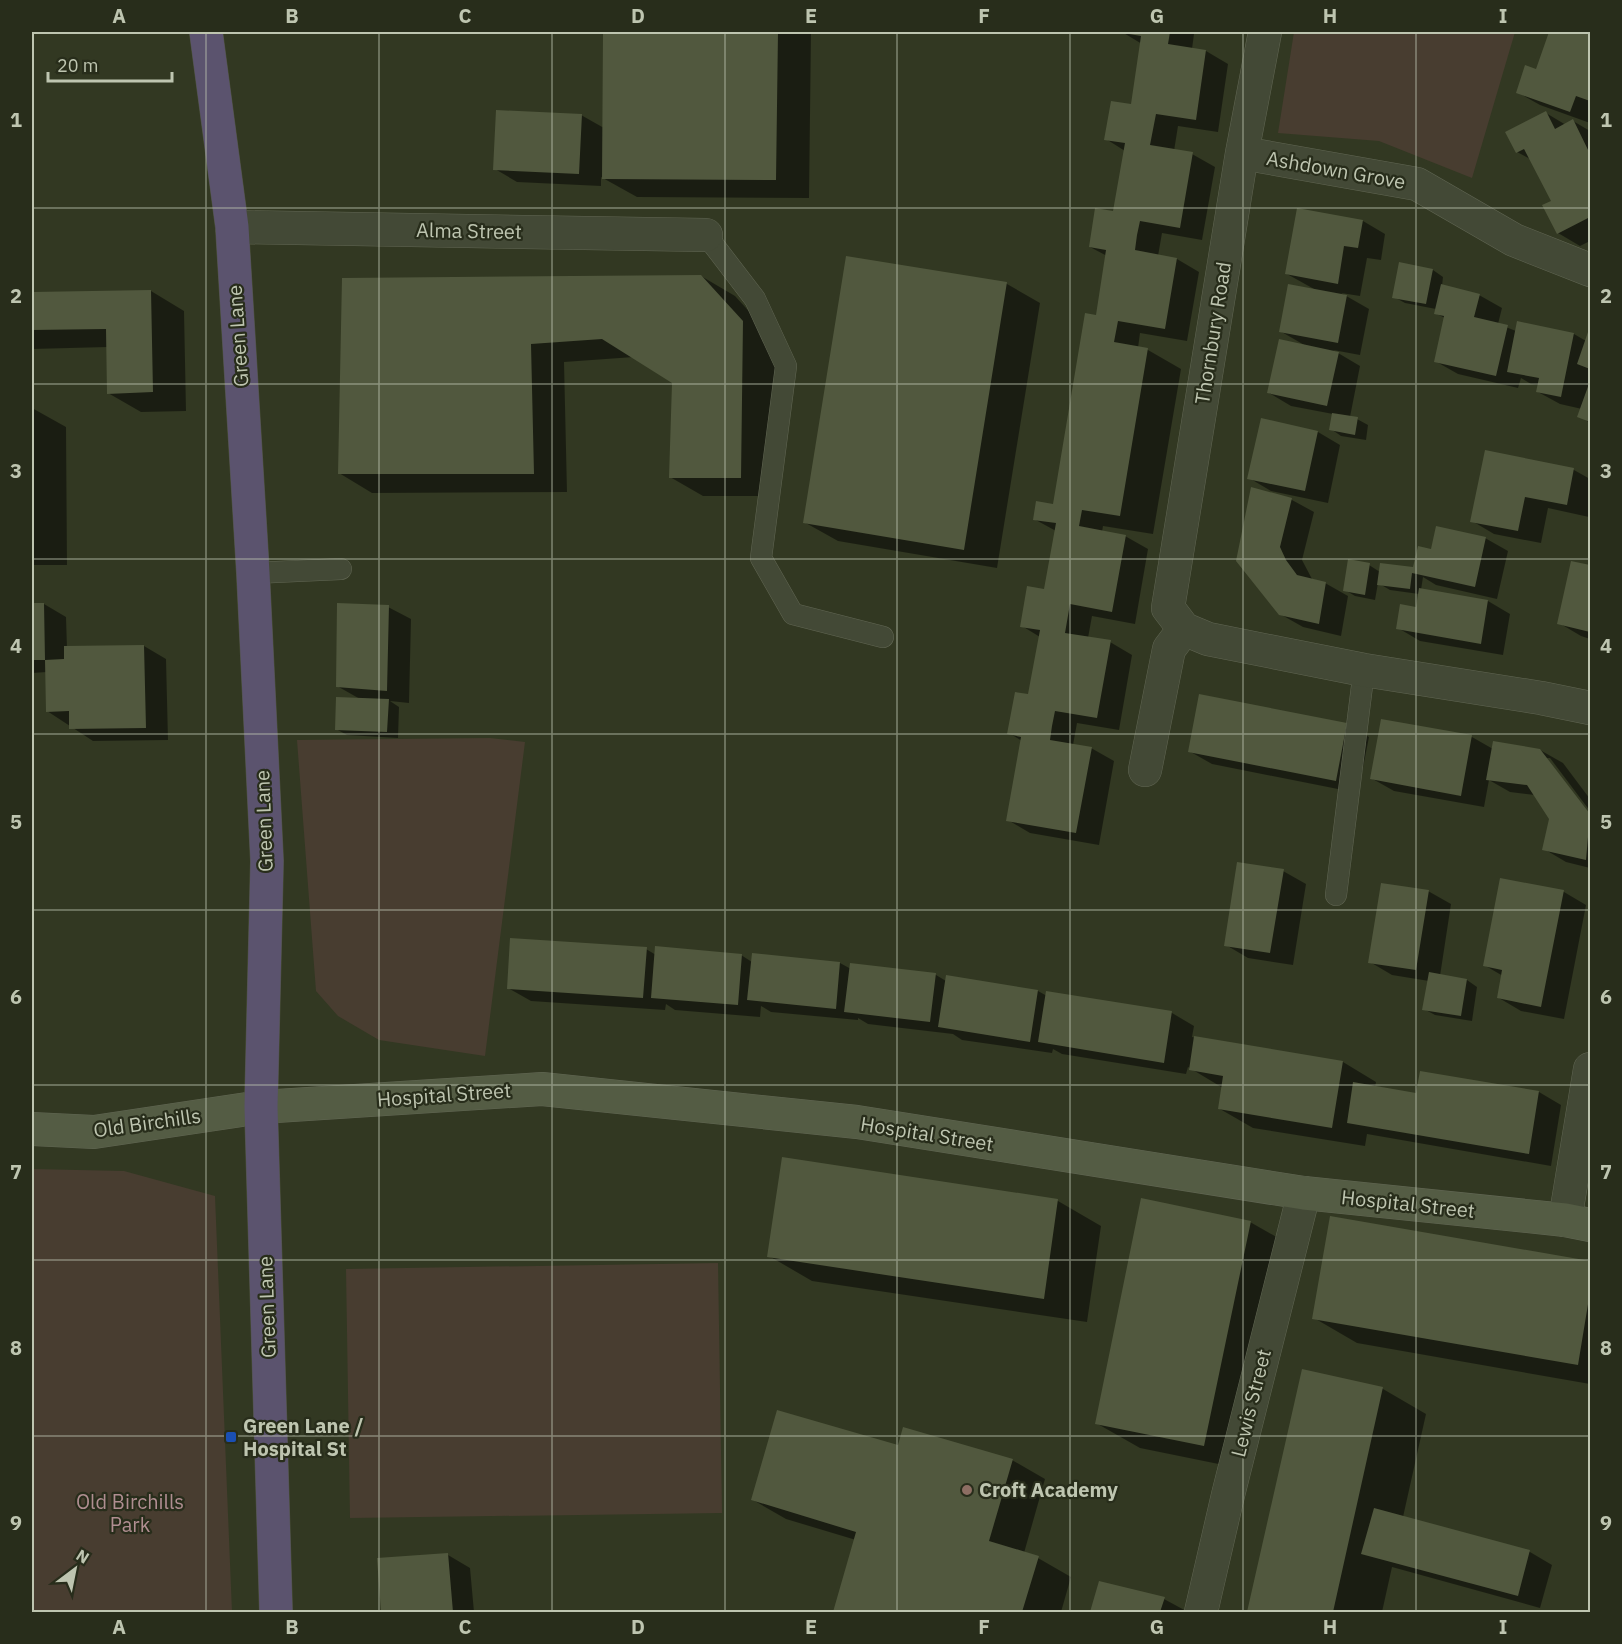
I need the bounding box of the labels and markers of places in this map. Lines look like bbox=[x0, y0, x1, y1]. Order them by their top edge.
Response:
place label: Green Lane / Hospital St bbox=[243, 1412, 364, 1462]
marker: Green Lane / Hospital St bbox=[224, 1430, 238, 1444]
place label: Croft Academy bbox=[979, 1476, 1118, 1503]
marker: Croft Academy bbox=[960, 1483, 974, 1497]

